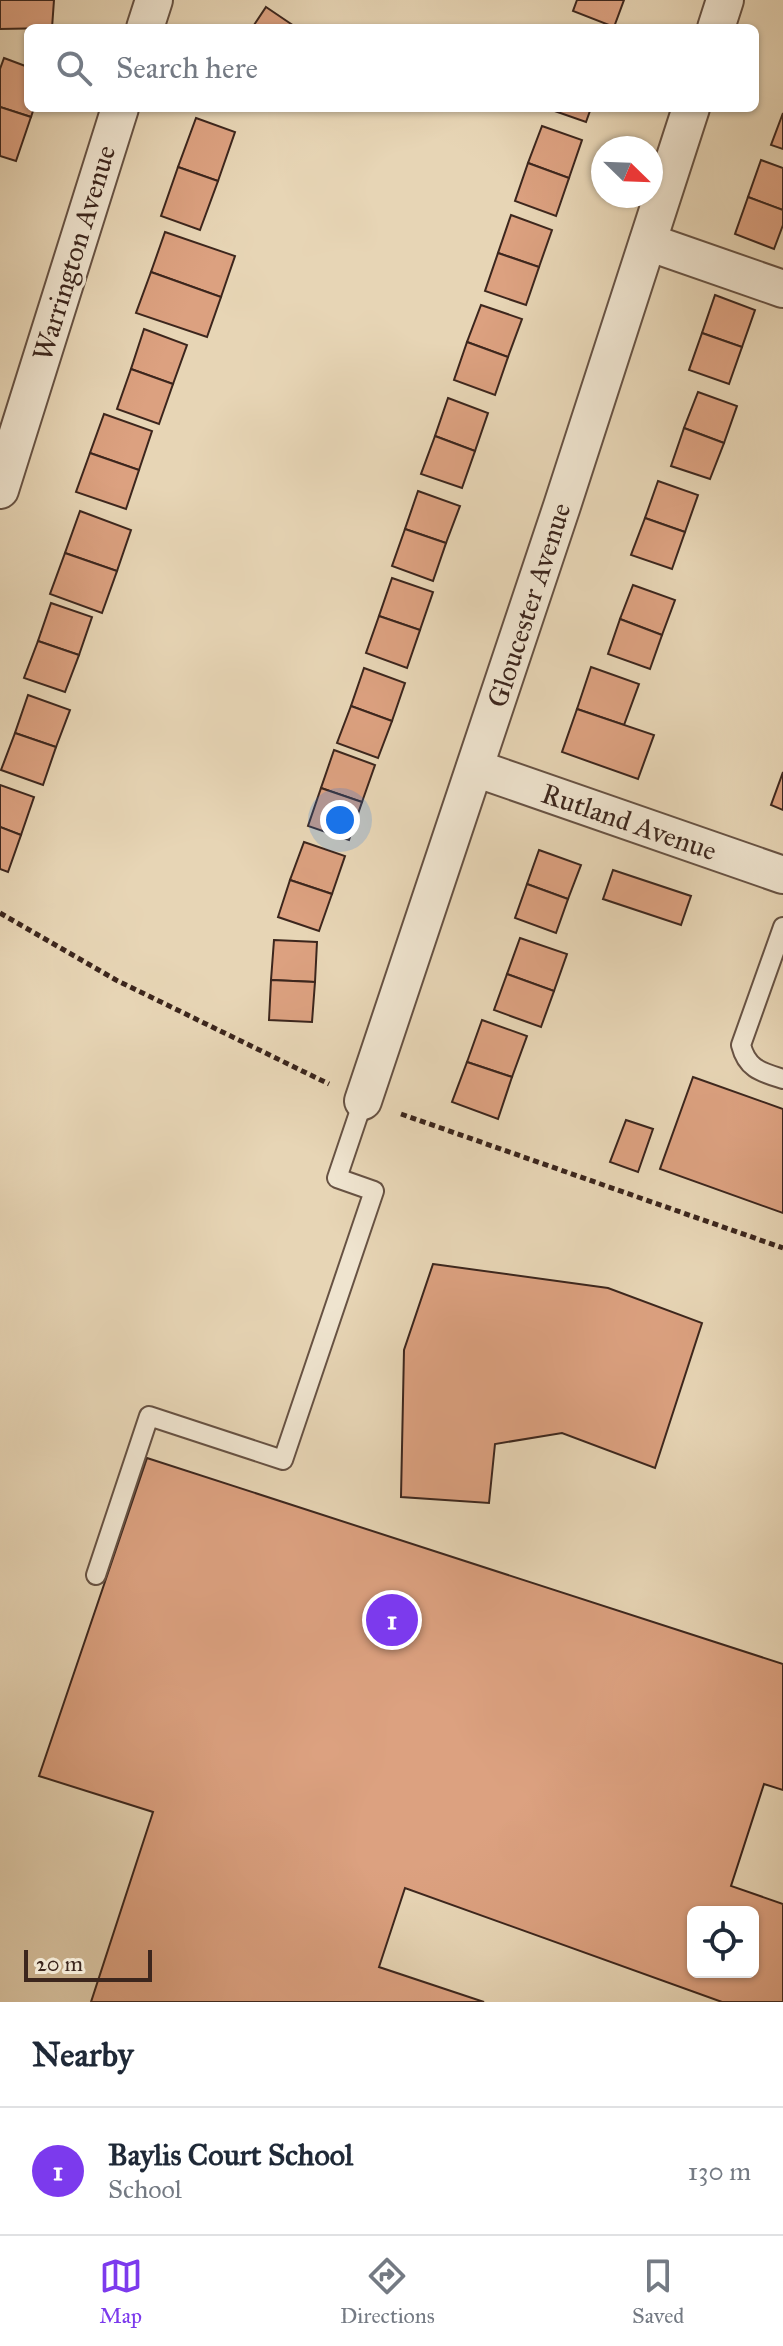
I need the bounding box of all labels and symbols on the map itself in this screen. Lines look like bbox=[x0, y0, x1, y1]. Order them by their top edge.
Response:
north arrow bbox=[591, 136, 663, 208]
street label: Warrington Avenue bbox=[25, 141, 123, 365]
street label: Gloucester Avenue bbox=[479, 498, 579, 712]
street label: Rutland Avenue bbox=[537, 776, 721, 868]
your location bbox=[320, 800, 360, 840]
pin: 1 bbox=[366, 1590, 418, 1650]
scale bar bbox=[24, 1946, 152, 1982]

